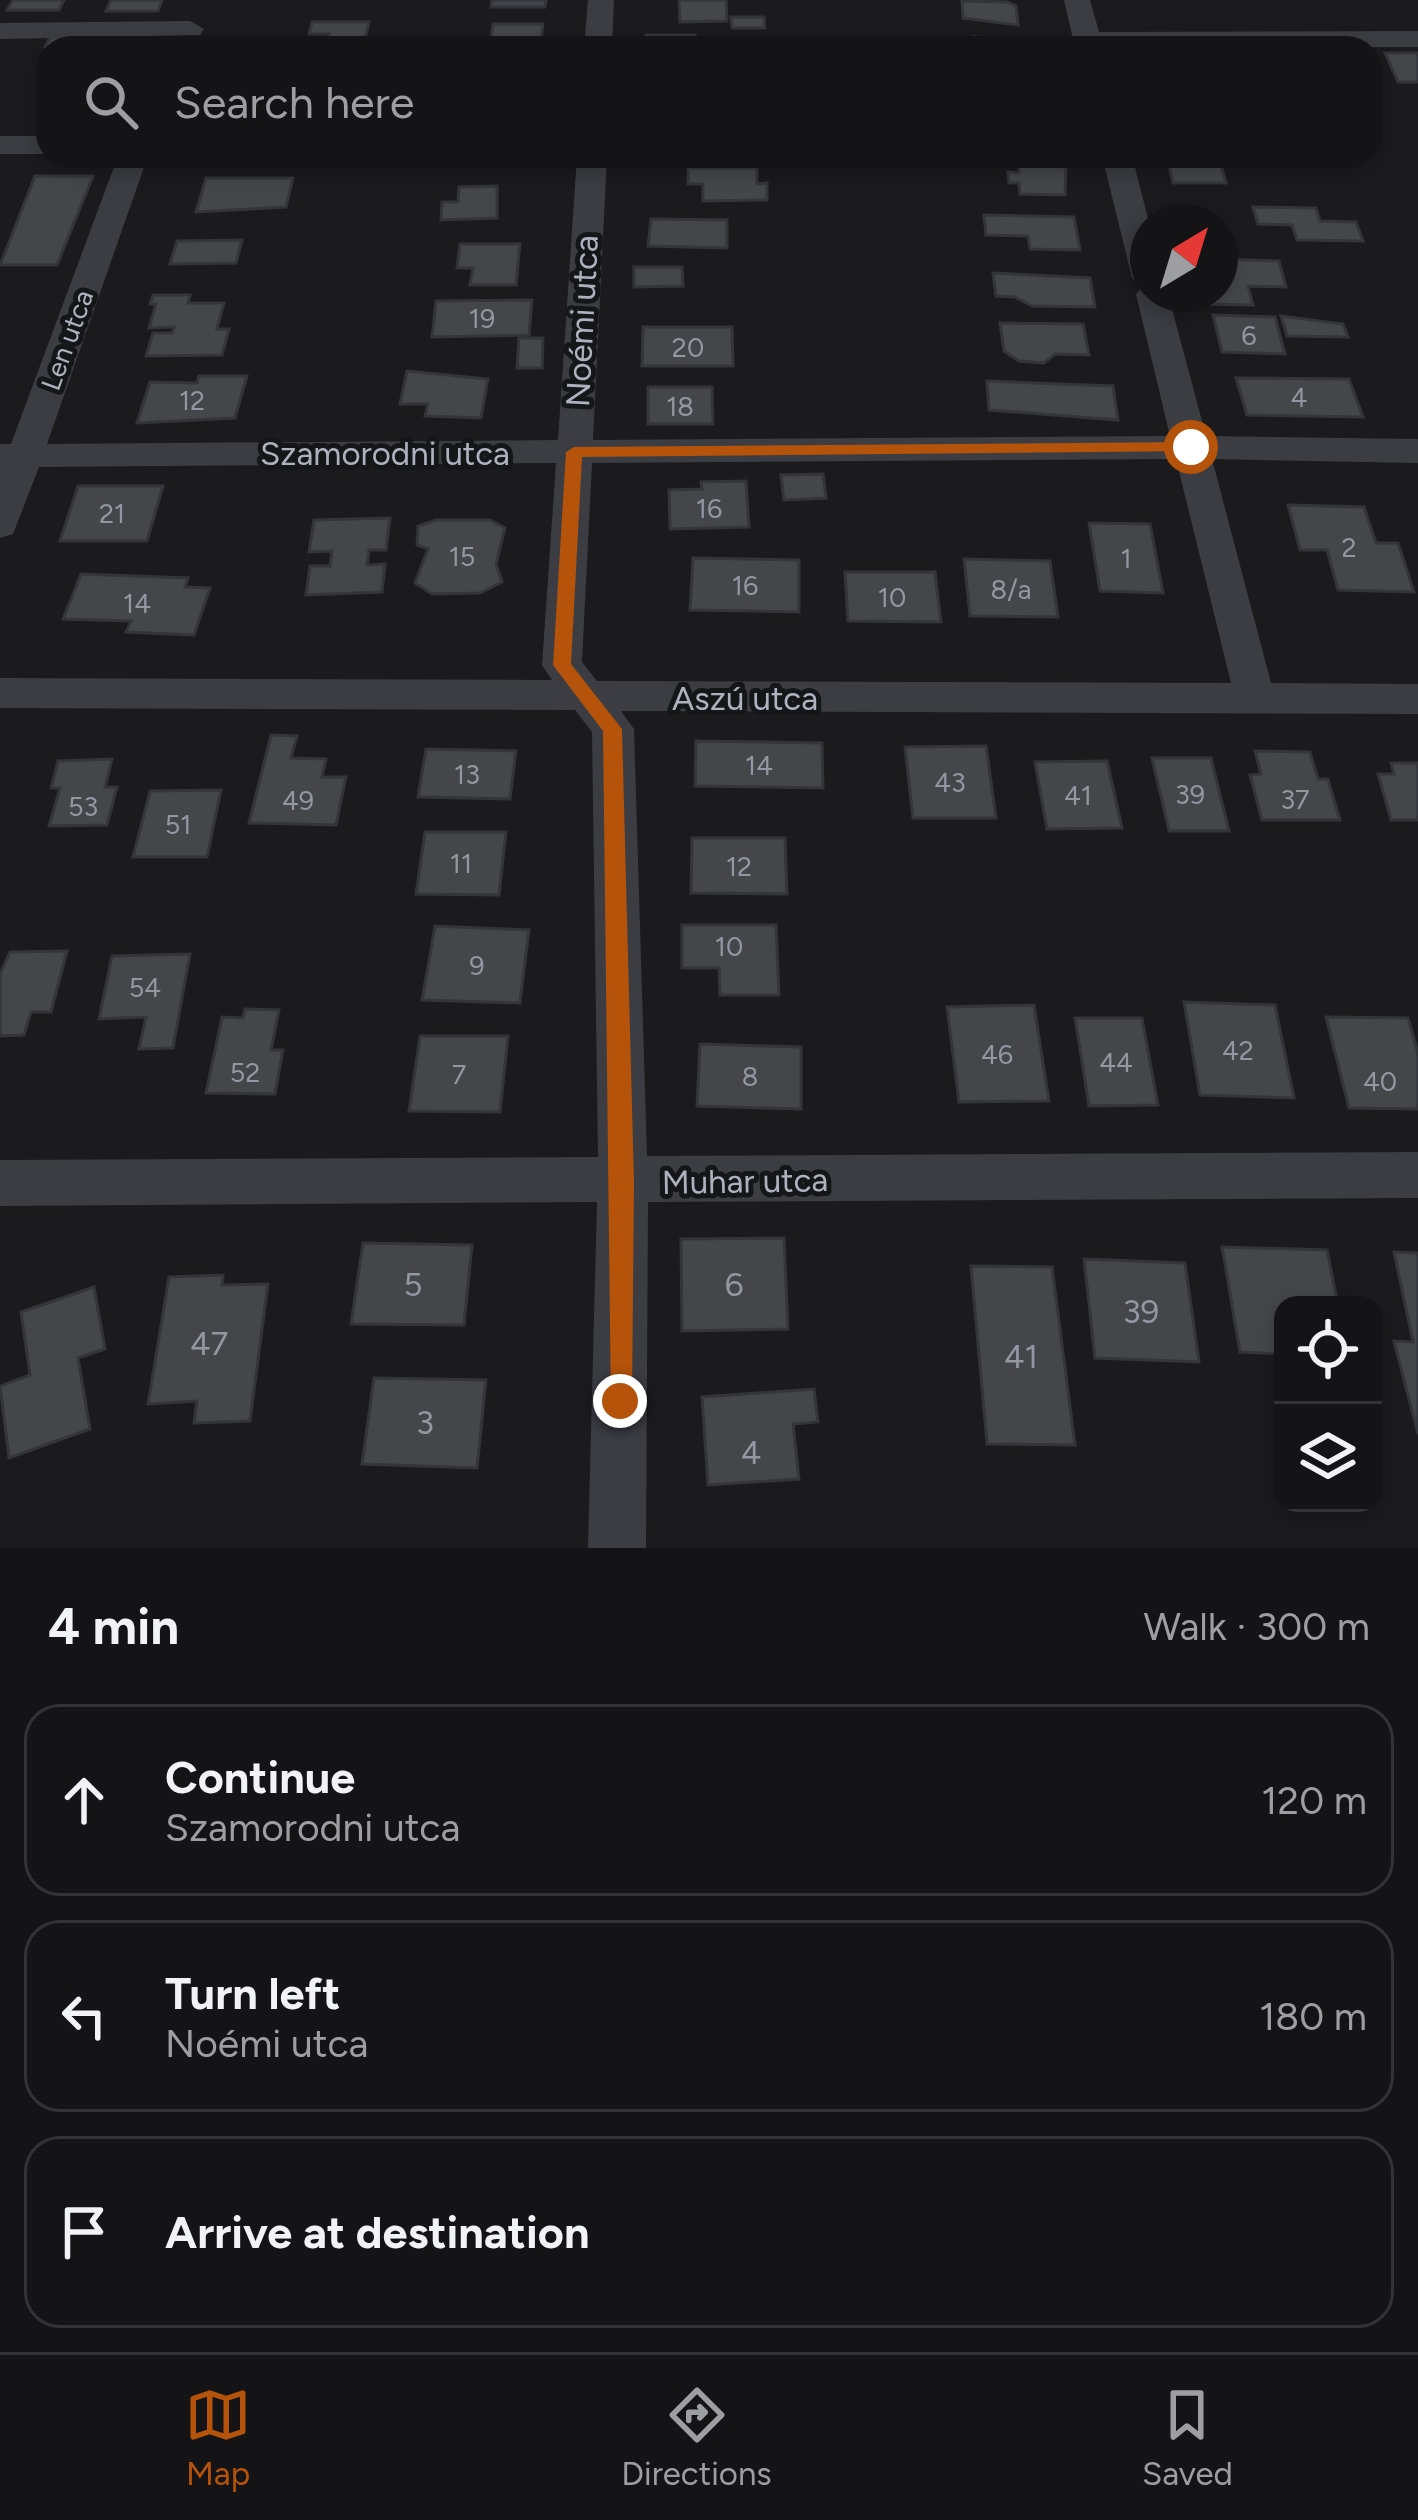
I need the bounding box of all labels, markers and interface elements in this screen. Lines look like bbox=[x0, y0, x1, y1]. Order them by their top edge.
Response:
search box bbox=[36, 36, 1382, 168]
icon: search bbox=[78, 69, 144, 135]
text: Search here bbox=[174, 75, 414, 129]
north arrow bbox=[1130, 204, 1238, 312]
street label: Noémi utca bbox=[558, 234, 606, 408]
street label: Len utca bbox=[34, 285, 100, 395]
house number: 19 bbox=[469, 302, 495, 335]
house number: 6 bbox=[1241, 319, 1257, 352]
house number: 20 bbox=[672, 331, 704, 364]
house number: 4 bbox=[1291, 381, 1307, 414]
house number: 12 bbox=[179, 384, 205, 417]
house number: 18 bbox=[666, 390, 694, 423]
route start bbox=[1164, 420, 1218, 474]
street label: Szamorodni utca bbox=[260, 434, 510, 473]
house number: 16 bbox=[696, 492, 722, 525]
house number: 21 bbox=[99, 497, 125, 530]
house number: 2 bbox=[1341, 531, 1357, 564]
house number: 15 bbox=[449, 540, 475, 573]
house number: 1 bbox=[1120, 542, 1132, 575]
house number: 16 bbox=[732, 569, 758, 602]
house number: 8/a bbox=[991, 573, 1031, 606]
house number: 10 bbox=[878, 581, 906, 614]
house number: 14 bbox=[123, 587, 151, 620]
street label: Aszú utca bbox=[672, 679, 818, 718]
house number: 14 bbox=[745, 749, 773, 782]
house number: 13 bbox=[454, 758, 480, 791]
house number: 43 bbox=[934, 766, 966, 799]
house number: 39 bbox=[1175, 778, 1205, 811]
house number: 41 bbox=[1064, 779, 1092, 812]
house number: 37 bbox=[1280, 783, 1310, 816]
house number: 49 bbox=[282, 784, 314, 817]
house number: 53 bbox=[68, 790, 98, 823]
house number: 51 bbox=[165, 808, 191, 841]
house number: 11 bbox=[450, 847, 472, 880]
house number: 12 bbox=[726, 850, 752, 883]
house number: 10 bbox=[715, 930, 743, 963]
house number: 9 bbox=[469, 949, 485, 982]
house number: 54 bbox=[129, 971, 161, 1004]
house number: 42 bbox=[1222, 1034, 1254, 1067]
house number: 46 bbox=[981, 1038, 1013, 1071]
house number: 44 bbox=[1099, 1046, 1133, 1079]
house number: 52 bbox=[230, 1056, 260, 1089]
house number: 7 bbox=[452, 1058, 466, 1091]
house number: 8 bbox=[742, 1060, 758, 1093]
house number: 40 bbox=[1363, 1065, 1397, 1098]
street label: Muhar utca bbox=[661, 1160, 829, 1202]
house number: 5 bbox=[404, 1265, 422, 1304]
house number: 6 bbox=[725, 1265, 743, 1304]
house number: 39 bbox=[1123, 1292, 1159, 1331]
map controls bbox=[1274, 1296, 1382, 1512]
button: locate bbox=[1274, 1296, 1382, 1404]
house number: 47 bbox=[190, 1324, 228, 1363]
house number: 41 bbox=[1004, 1337, 1038, 1376]
route end bbox=[593, 1374, 647, 1428]
house number: 3 bbox=[416, 1403, 434, 1442]
button: layers bbox=[1274, 1404, 1382, 1512]
house number: 4 bbox=[741, 1433, 761, 1472]
text: 4 min bbox=[48, 1596, 179, 1657]
text: Walk · 300 m bbox=[1144, 1603, 1370, 1650]
text: Continue bbox=[165, 1750, 355, 1804]
icon: ahead bbox=[51, 1767, 117, 1833]
text: 120 m bbox=[1261, 1777, 1367, 1824]
text: Szamorodni utca bbox=[165, 1804, 460, 1851]
text: Turn left bbox=[165, 1966, 340, 2020]
icon: left bbox=[51, 1983, 117, 2049]
text: 180 m bbox=[1259, 1993, 1367, 2040]
text: Noémi utca bbox=[165, 2020, 368, 2067]
icon: arrive bbox=[51, 2199, 117, 2265]
text: Arrive at destination bbox=[165, 2205, 589, 2259]
tab: Map bbox=[185, 2382, 251, 2493]
tab: Directions bbox=[621, 2382, 772, 2493]
tab: Saved bbox=[1142, 2382, 1233, 2493]

